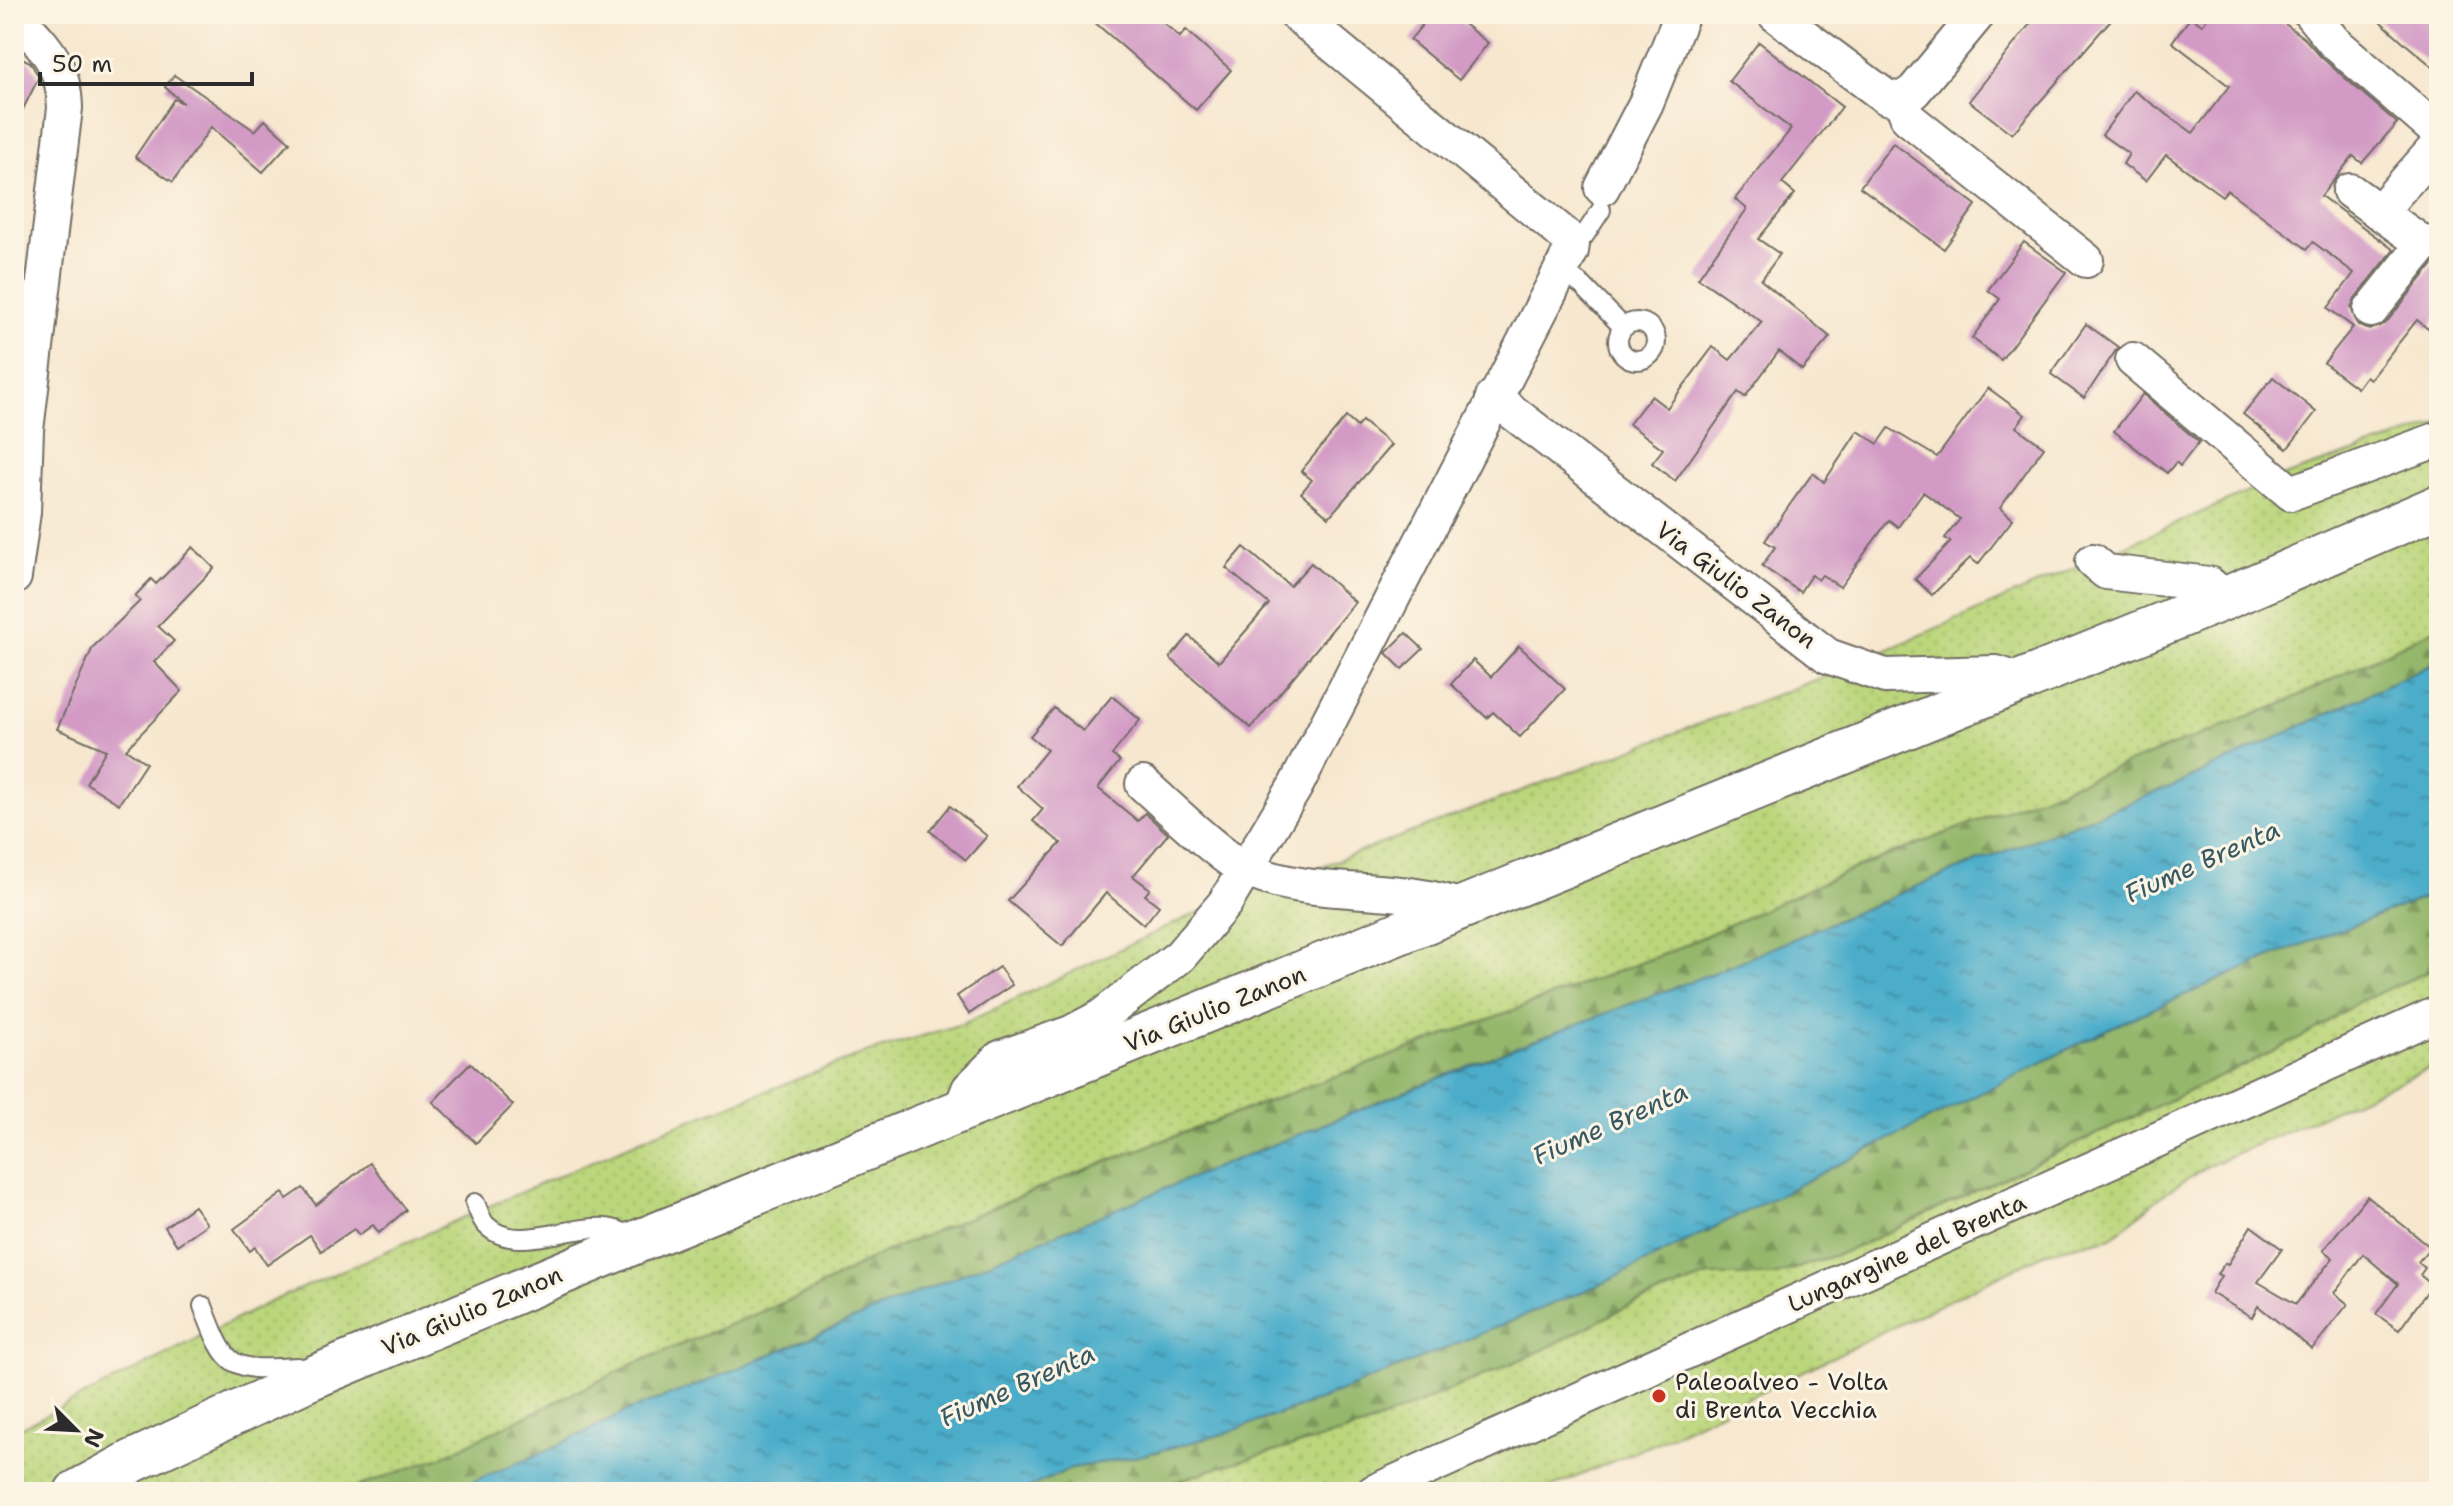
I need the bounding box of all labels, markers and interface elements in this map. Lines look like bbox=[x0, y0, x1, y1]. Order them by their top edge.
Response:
scale bar bbox=[40, 36, 252, 86]
text: 50 m bbox=[52, 48, 112, 80]
street label: Via Giulio Zanon bbox=[1649, 514, 1823, 656]
water label: Fiume Brenta bbox=[2119, 811, 2285, 911]
street label: Via Giulio Zanon bbox=[1119, 958, 1311, 1060]
water label: Fiume Brenta bbox=[1527, 1073, 1693, 1173]
street label: Lungargine del Brenta bbox=[1783, 1186, 2031, 1320]
street label: Via Giulio Zanon bbox=[377, 1258, 567, 1364]
water label: Fiume Brenta bbox=[934, 1335, 1100, 1435]
place label: Paleoalveo - Volta di Brenta Vecchia bbox=[1675, 1366, 1888, 1426]
marker: Paleoalveo - Volta di Brenta Vecchia bbox=[1650, 1387, 1668, 1405]
north arrow bbox=[36, 1390, 116, 1470]
text: N bbox=[77, 1424, 111, 1452]

